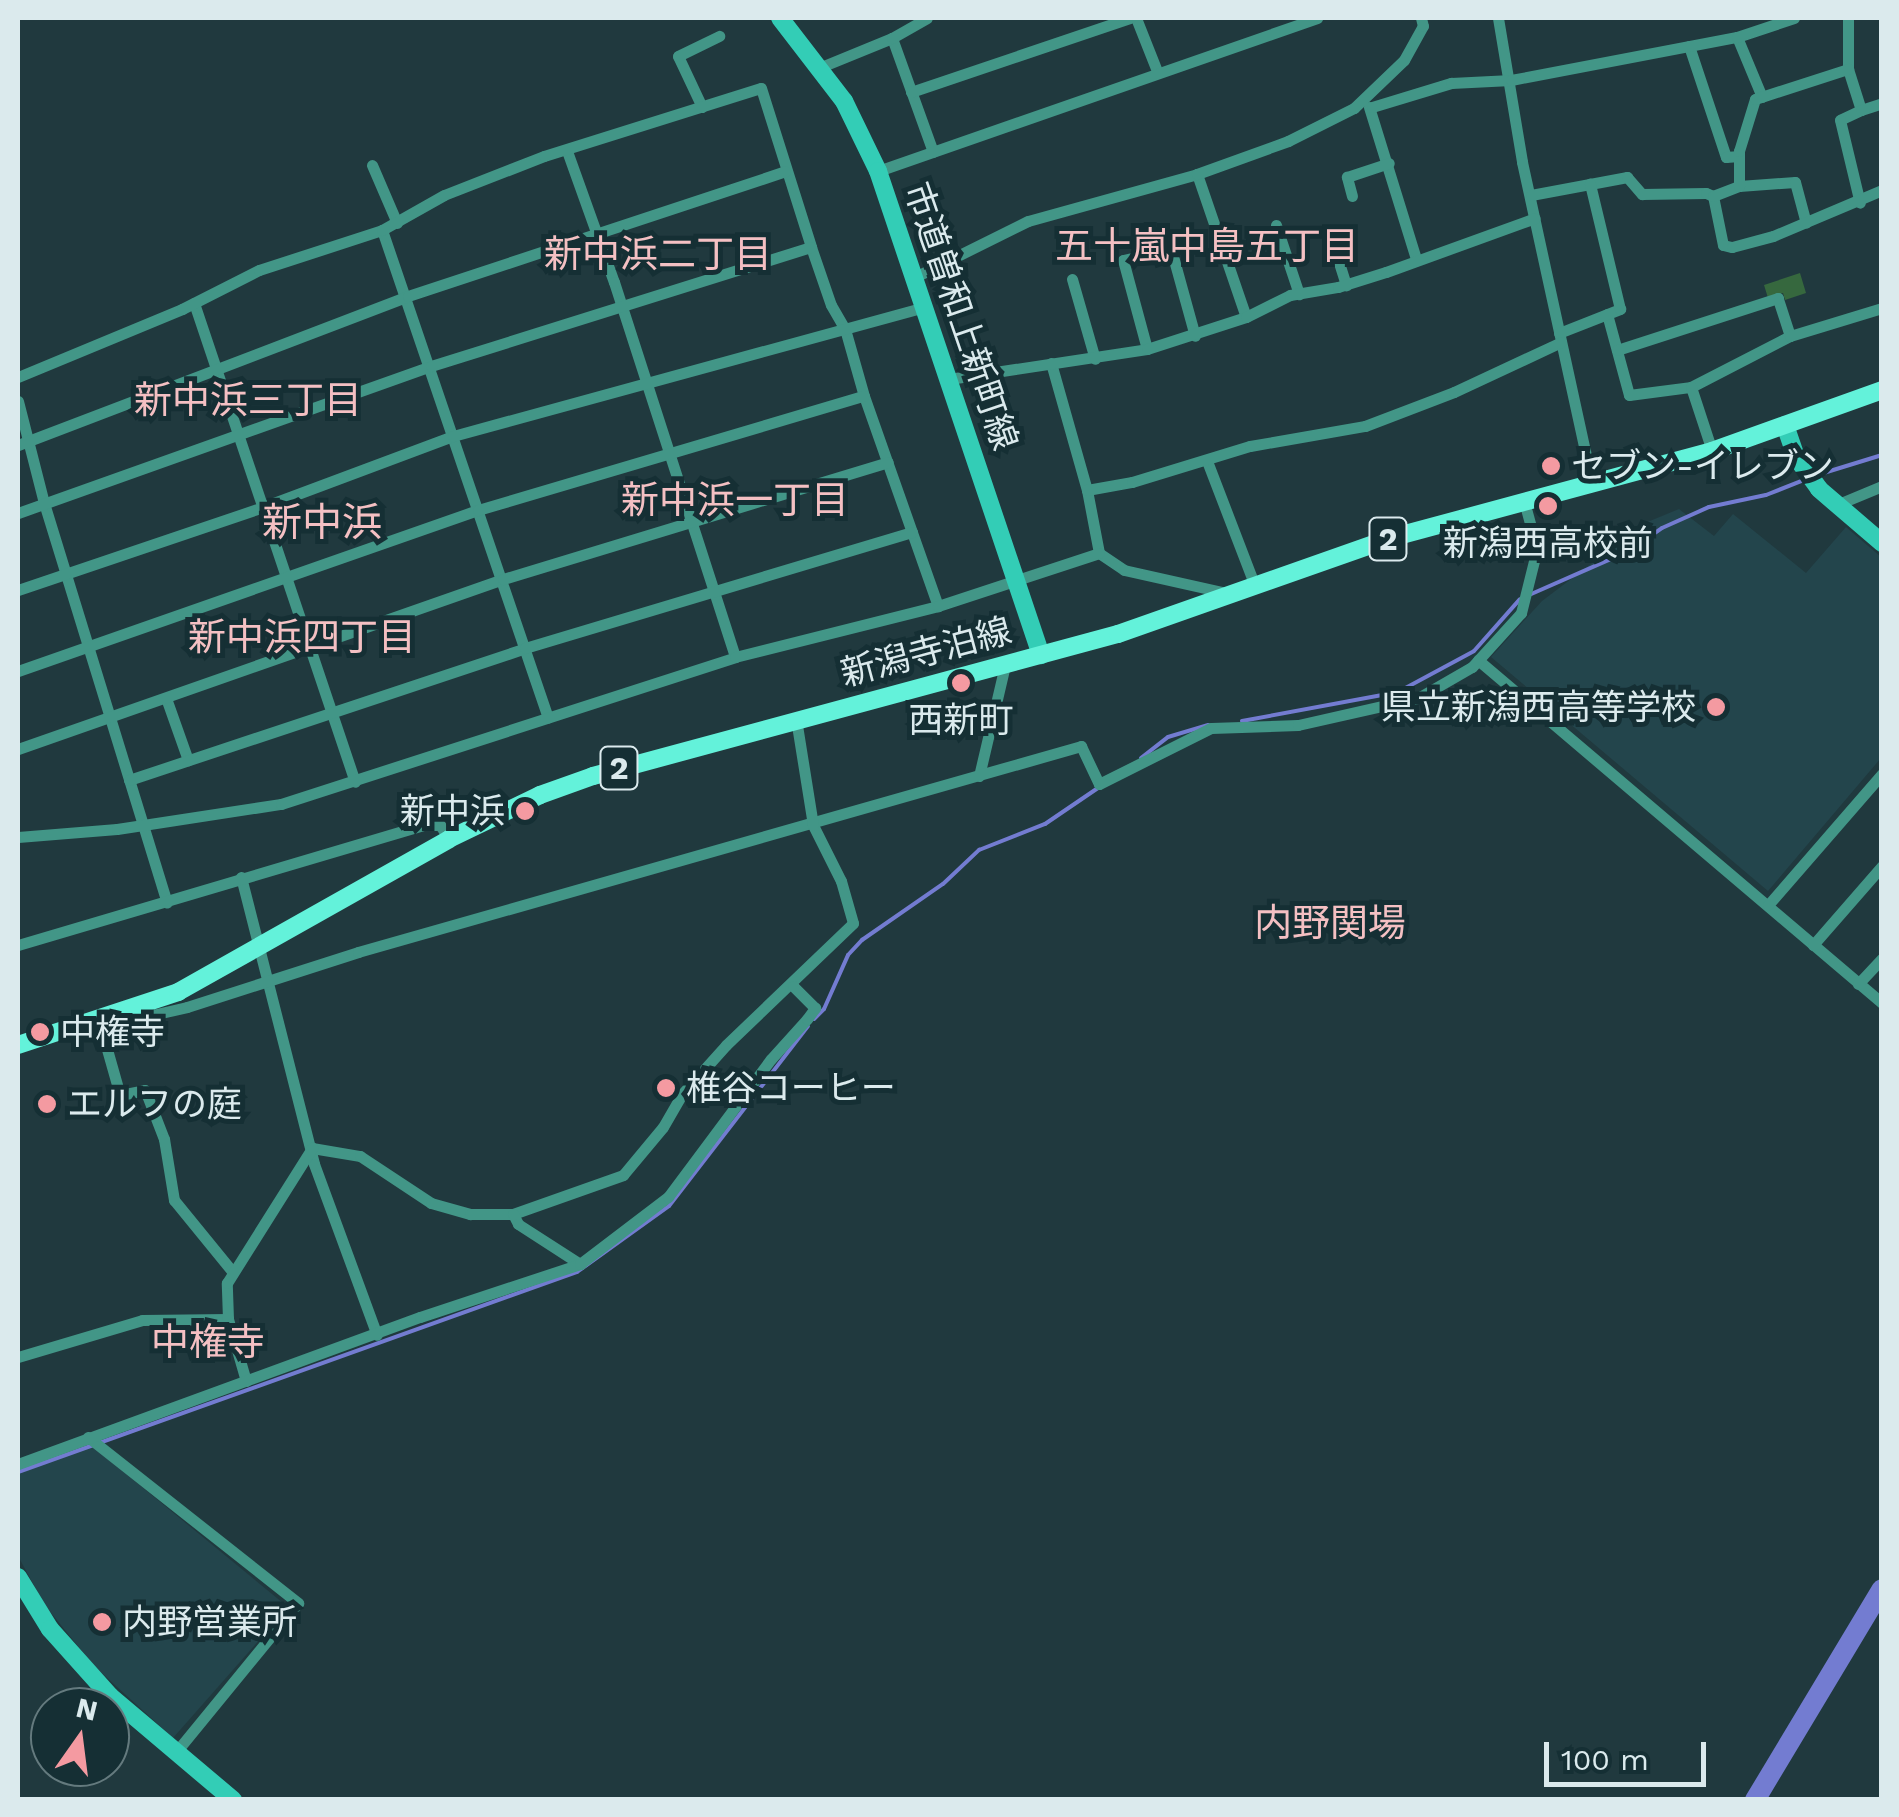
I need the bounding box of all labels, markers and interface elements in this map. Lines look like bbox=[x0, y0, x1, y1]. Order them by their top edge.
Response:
street label: 市道曽和上新町線 bbox=[896, 177, 1026, 455]
district label: 五十嵐中島五丁目 bbox=[1055, 224, 1359, 270]
district label: 新中浜二丁目 bbox=[544, 232, 772, 278]
district label: 新中浜三丁目 bbox=[134, 378, 362, 424]
place label: セブン-イレブン bbox=[1571, 445, 1834, 487]
marker: セブン-イレブン bbox=[1540, 455, 1562, 477]
district label: 新中浜一丁目 bbox=[621, 478, 849, 524]
marker: 新潟西高校前 bbox=[1537, 495, 1559, 517]
district label: 新中浜 bbox=[262, 499, 382, 547]
road number: 2 bbox=[1368, 512, 1408, 566]
place label: 新潟西高校前 bbox=[1443, 522, 1653, 564]
street label: 新潟寺泊線 bbox=[836, 609, 1016, 695]
district label: 新中浜四丁目 bbox=[188, 615, 416, 661]
marker: 西新町 bbox=[950, 672, 972, 694]
place label: 県立新潟西高等学校 bbox=[1381, 686, 1696, 728]
marker: 県立新潟西高等学校 bbox=[1705, 696, 1727, 718]
place label: 西新町 bbox=[909, 699, 1013, 741]
road number: 2 bbox=[599, 741, 639, 795]
place label: 新中浜 bbox=[400, 790, 505, 832]
marker: 新中浜 bbox=[514, 800, 536, 822]
district label: 内野関場 bbox=[1254, 901, 1406, 947]
place label: 中権寺 bbox=[60, 1011, 165, 1053]
marker: 中権寺 bbox=[29, 1021, 51, 1043]
place label: 椎谷コーヒー bbox=[686, 1067, 896, 1109]
marker: 椎谷コーヒー bbox=[655, 1077, 677, 1099]
place label: エルフの庭 bbox=[67, 1083, 242, 1125]
marker: エルフの庭 bbox=[36, 1093, 58, 1115]
district label: 中権寺 bbox=[151, 1320, 265, 1366]
place label: 内野営業所 bbox=[122, 1601, 297, 1643]
marker: 内野営業所 bbox=[91, 1611, 113, 1633]
north arrow bbox=[30, 1687, 130, 1787]
text: N bbox=[73, 1691, 101, 1728]
scale bar bbox=[1549, 1722, 1712, 1784]
text: 100 m bbox=[1561, 1742, 1649, 1777]

